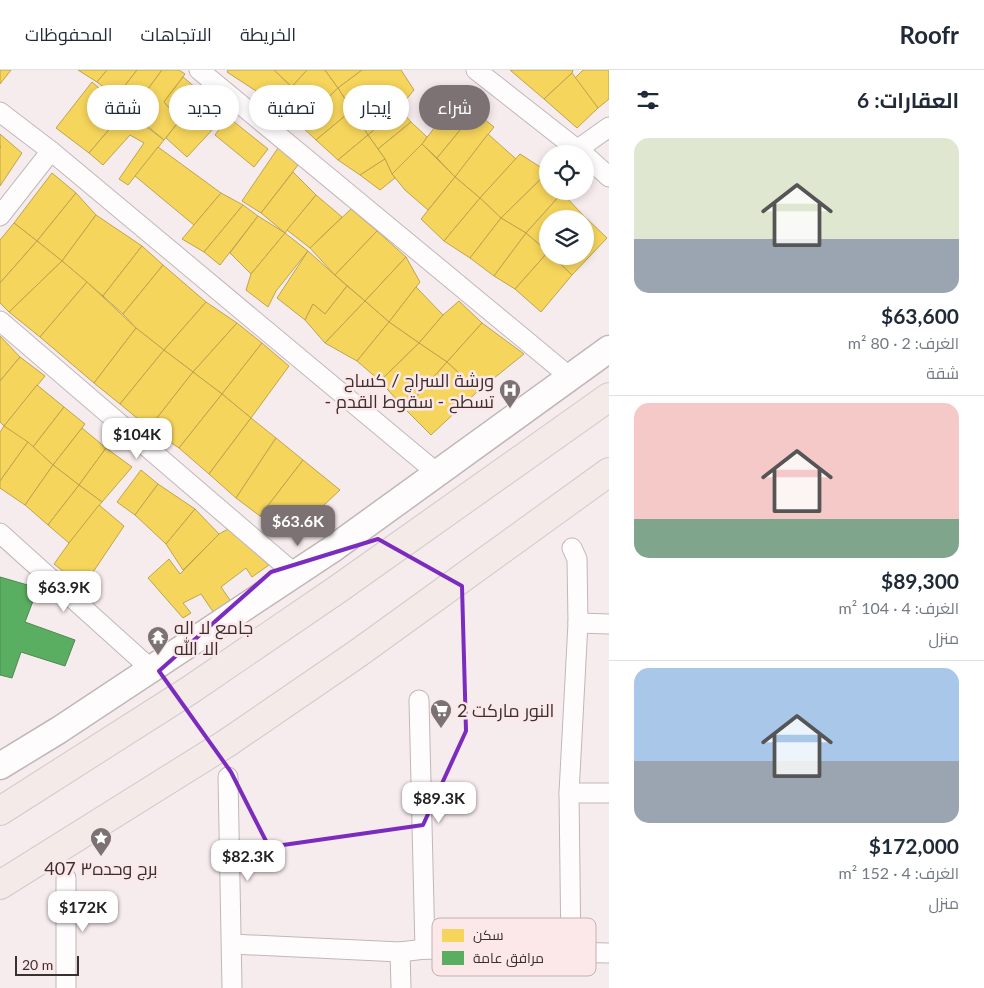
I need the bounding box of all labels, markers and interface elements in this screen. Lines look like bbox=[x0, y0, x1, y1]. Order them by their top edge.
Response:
text: Roofr bbox=[900, 20, 959, 49]
text: المحفوظات bbox=[25, 23, 113, 45]
text: الاتجاهات bbox=[141, 23, 212, 45]
text: الخريطة bbox=[240, 23, 296, 45]
chip: شقة bbox=[87, 85, 159, 130]
chip: جديد bbox=[169, 85, 239, 130]
chip: تصفية bbox=[249, 85, 333, 130]
chip: إيجار bbox=[343, 85, 409, 130]
chip: شراء bbox=[419, 85, 490, 130]
icon: filters bbox=[634, 86, 662, 114]
text: العقارات: 6 bbox=[857, 87, 959, 112]
map controls bbox=[539, 145, 594, 265]
button: locate bbox=[539, 145, 594, 200]
icon: home bbox=[752, 170, 842, 260]
button: layers bbox=[539, 210, 594, 265]
text: $63,600 bbox=[881, 303, 959, 328]
text: الغرف: 2 · 80 m² bbox=[848, 333, 959, 352]
text: شقة bbox=[926, 363, 959, 382]
place label: ورشة السراج / كساح - تسطح - سقوط القدم bbox=[324, 369, 494, 414]
hospital icon: ورشة السراج / كساح - تسطح - سقوط القدم bbox=[498, 378, 522, 409]
pin: $104K bbox=[102, 418, 172, 460]
text: $104K bbox=[113, 424, 161, 443]
icon: home bbox=[752, 436, 842, 526]
pin: $63.6K bbox=[257, 504, 339, 547]
text: $63.6K bbox=[272, 511, 324, 530]
text: $89,300 bbox=[881, 568, 959, 593]
pin: $63.9K bbox=[23, 570, 105, 613]
text: $63.9K bbox=[38, 577, 90, 596]
text: الغرف: 4 · 104 m² bbox=[839, 598, 959, 617]
place label: جامع لا اله الا الله bbox=[174, 616, 253, 659]
temple icon: جامع لا اله الا الله bbox=[146, 625, 170, 656]
text: منزل bbox=[929, 628, 959, 647]
supermarket icon: النور ماركت 2 bbox=[429, 698, 453, 729]
place label: النور ماركت 2 bbox=[457, 699, 554, 722]
icon: home bbox=[752, 701, 842, 791]
pin: $89.3K bbox=[398, 782, 480, 824]
text: $89.3K bbox=[413, 788, 465, 807]
place icon: برج وحده٣ 407 bbox=[89, 826, 113, 857]
text: $172,000 bbox=[869, 833, 959, 858]
pin: $82.3K bbox=[207, 840, 289, 882]
text: $82.3K bbox=[222, 846, 274, 865]
place label: برج وحده٣ 407 bbox=[44, 857, 158, 881]
text: الغرف: 4 · 152 m² bbox=[839, 863, 959, 882]
pin: $172K bbox=[48, 890, 118, 933]
text: منزل bbox=[929, 893, 959, 912]
text: $172K bbox=[59, 897, 107, 916]
legend bbox=[432, 918, 596, 976]
text: سكن bbox=[473, 926, 504, 943]
text: مرافق عامة bbox=[473, 949, 544, 967]
scale bar bbox=[15, 953, 79, 976]
text: 20 m bbox=[22, 956, 53, 973]

